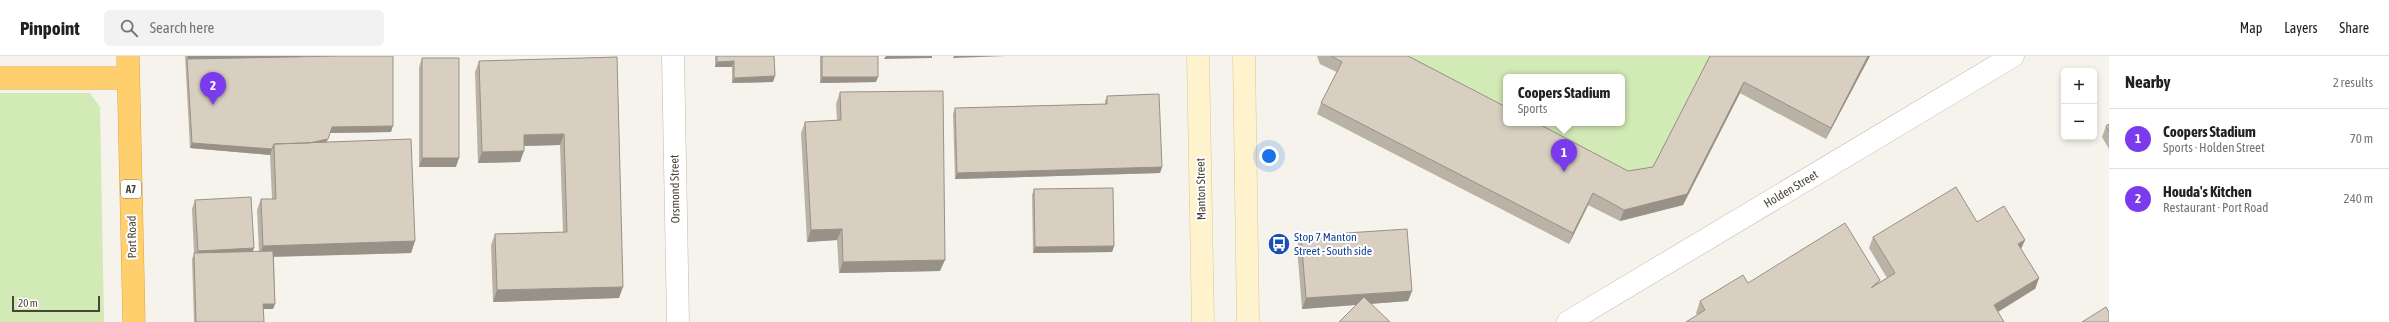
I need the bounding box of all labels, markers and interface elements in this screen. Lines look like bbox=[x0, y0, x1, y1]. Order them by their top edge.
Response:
search box bbox=[104, 10, 384, 46]
text: Pinpoint bbox=[20, 17, 80, 39]
icon: search bbox=[118, 17, 140, 39]
text: Search here bbox=[150, 19, 214, 36]
text: Map bbox=[2240, 20, 2262, 36]
text: Layers bbox=[2284, 20, 2317, 36]
text: Share bbox=[2339, 20, 2369, 36]
map controls bbox=[2061, 68, 2097, 140]
button: + bbox=[2061, 68, 2097, 104]
pin: 2 bbox=[200, 72, 226, 105]
text: Nearby bbox=[2125, 72, 2171, 92]
popup bbox=[1503, 74, 1625, 126]
text: 2 results bbox=[2333, 75, 2373, 90]
text: Coopers Stadium bbox=[1518, 84, 1610, 101]
text: Sports bbox=[1518, 101, 1547, 116]
button: − bbox=[2061, 104, 2097, 140]
text: Coopers Stadium bbox=[2163, 123, 2256, 140]
text: 1 bbox=[2135, 131, 2141, 146]
text: 70 m bbox=[2350, 131, 2373, 146]
pin: 1 bbox=[1551, 139, 1577, 172]
text: Sports · Holden Street bbox=[2163, 140, 2265, 155]
your location bbox=[1259, 146, 1279, 166]
street label: Orsmond Street bbox=[667, 154, 683, 223]
street label: Manton Street bbox=[1193, 157, 1209, 220]
street label: Holden Street bbox=[1761, 167, 1821, 211]
road number: A7 bbox=[121, 180, 141, 198]
text: Houda's Kitchen bbox=[2163, 183, 2252, 200]
text: 2 bbox=[2135, 191, 2141, 206]
text: 240 m bbox=[2344, 191, 2373, 206]
text: Restaurant · Port Road bbox=[2163, 200, 2268, 215]
street label: Port Road bbox=[125, 215, 139, 259]
place label: Stop 7 Manton Street - South side bbox=[1294, 230, 1372, 258]
bus stop icon: Stop 7 Manton Street - South side bbox=[1266, 231, 1292, 257]
scale bar bbox=[12, 294, 100, 313]
text: 20 m bbox=[18, 297, 38, 309]

